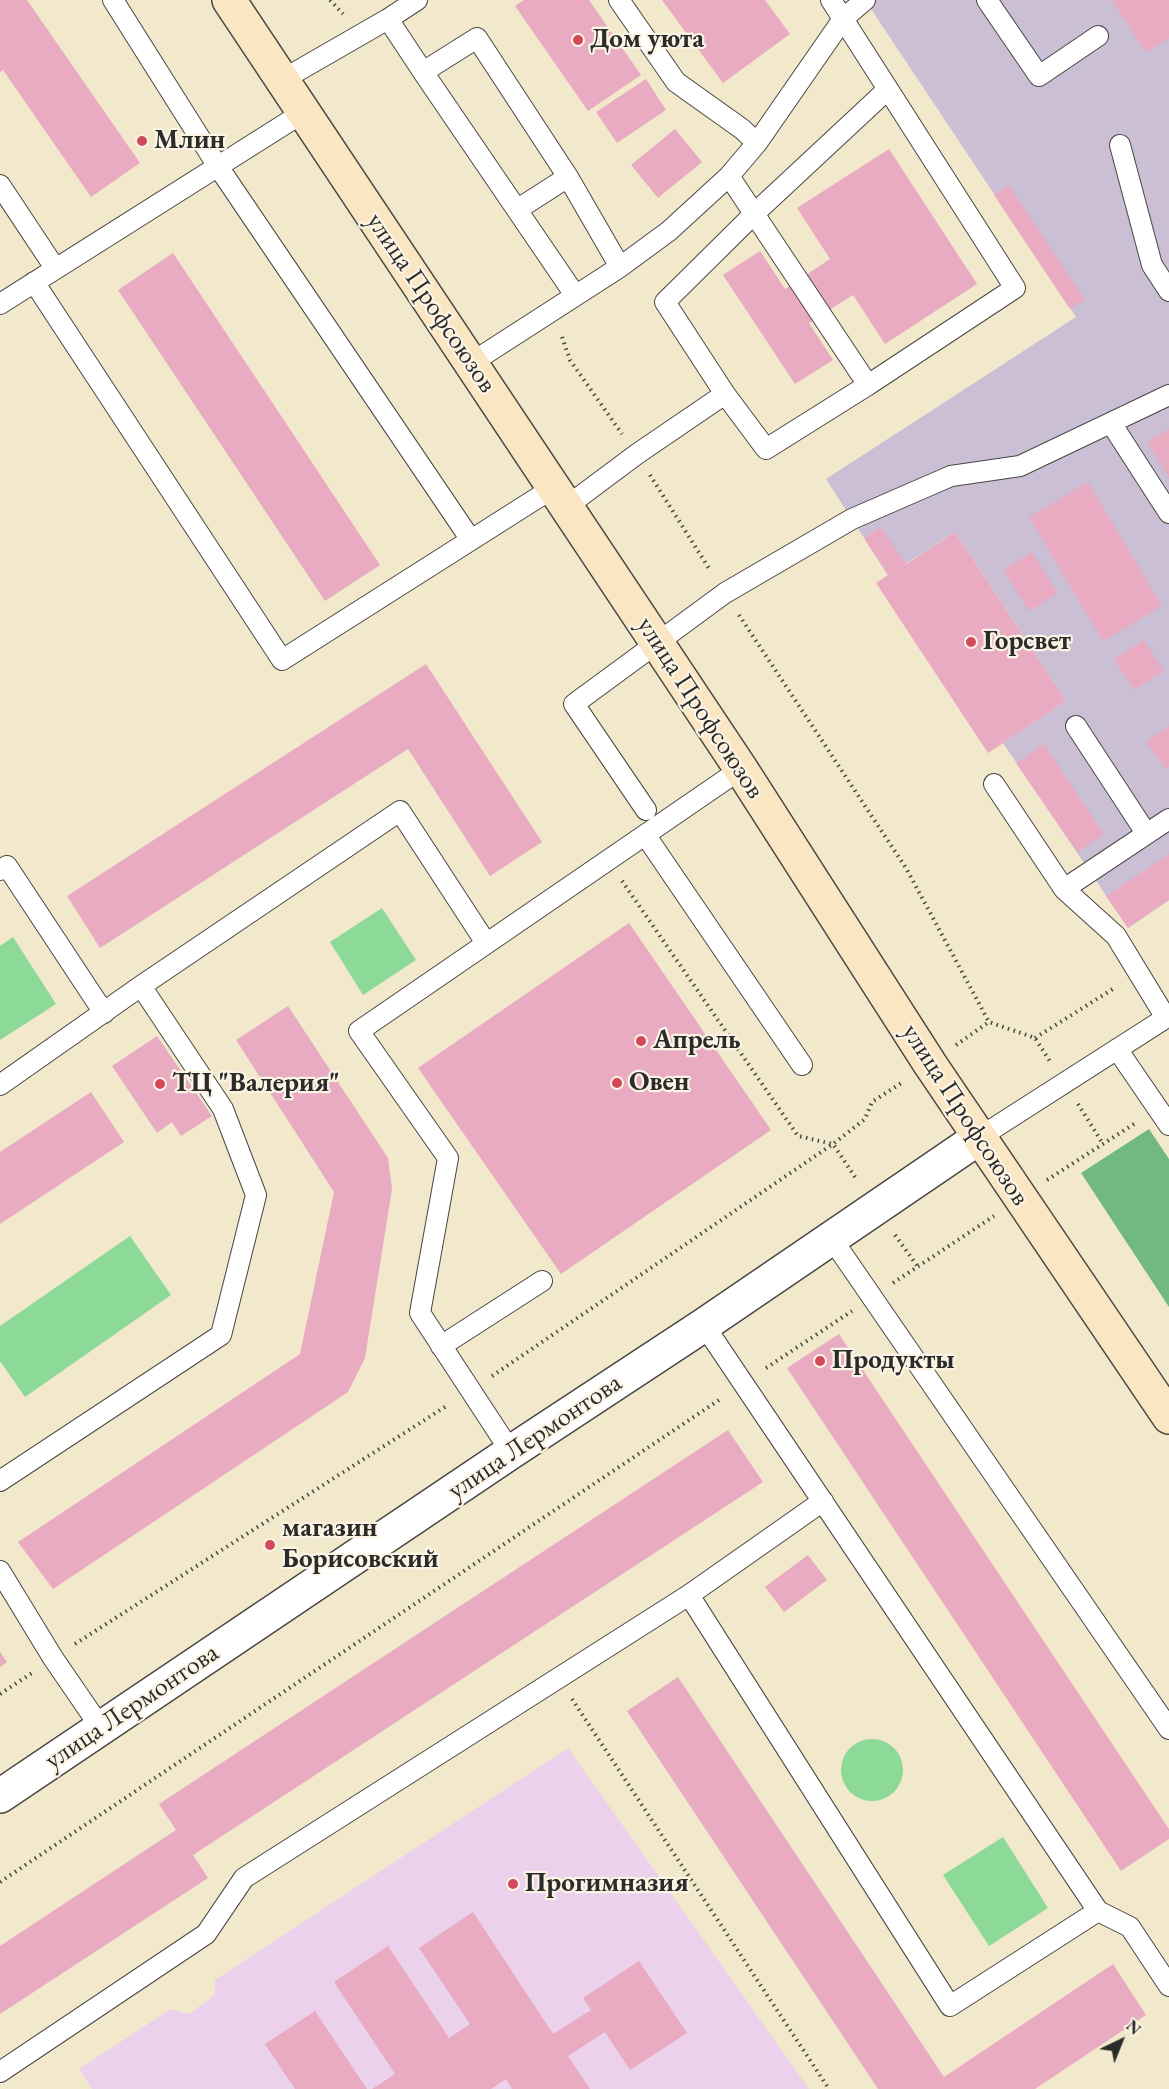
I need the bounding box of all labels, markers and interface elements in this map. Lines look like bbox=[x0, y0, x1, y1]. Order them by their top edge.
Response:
place label: Дом уюта bbox=[590, 24, 704, 56]
marker: Дом уюта bbox=[571, 33, 585, 47]
place label: Млин bbox=[154, 125, 225, 157]
marker: Млин bbox=[135, 134, 149, 148]
street label: улица Профсоюзов bbox=[359, 207, 503, 399]
street label: улица Профсоюзов bbox=[629, 611, 771, 805]
place label: Горсвет bbox=[983, 626, 1071, 658]
marker: Горсвет bbox=[964, 635, 978, 649]
street label: улица Профсоюзов bbox=[894, 1018, 1036, 1212]
place label: Апрель bbox=[653, 1025, 741, 1057]
marker: Апрель bbox=[634, 1034, 648, 1048]
place label: Овен bbox=[629, 1067, 689, 1099]
place label: ТЦ "Валерия" bbox=[172, 1068, 340, 1100]
marker: Овен bbox=[610, 1076, 624, 1090]
marker: ТЦ "Валерия" bbox=[153, 1077, 167, 1091]
place label: Продукты bbox=[832, 1345, 955, 1377]
marker: Продукты bbox=[813, 1354, 827, 1368]
street label: улица Лермонтова bbox=[442, 1367, 628, 1507]
place label: магазин Борисовский bbox=[282, 1513, 439, 1576]
marker: магазин Борисовский bbox=[263, 1538, 277, 1552]
street label: улица Лермонтова bbox=[39, 1637, 225, 1777]
place label: Прогимназия bbox=[525, 1868, 689, 1900]
marker: Прогимназия bbox=[506, 1877, 520, 1891]
north arrow bbox=[1091, 2011, 1151, 2071]
text: N bbox=[1122, 2015, 1146, 2040]

